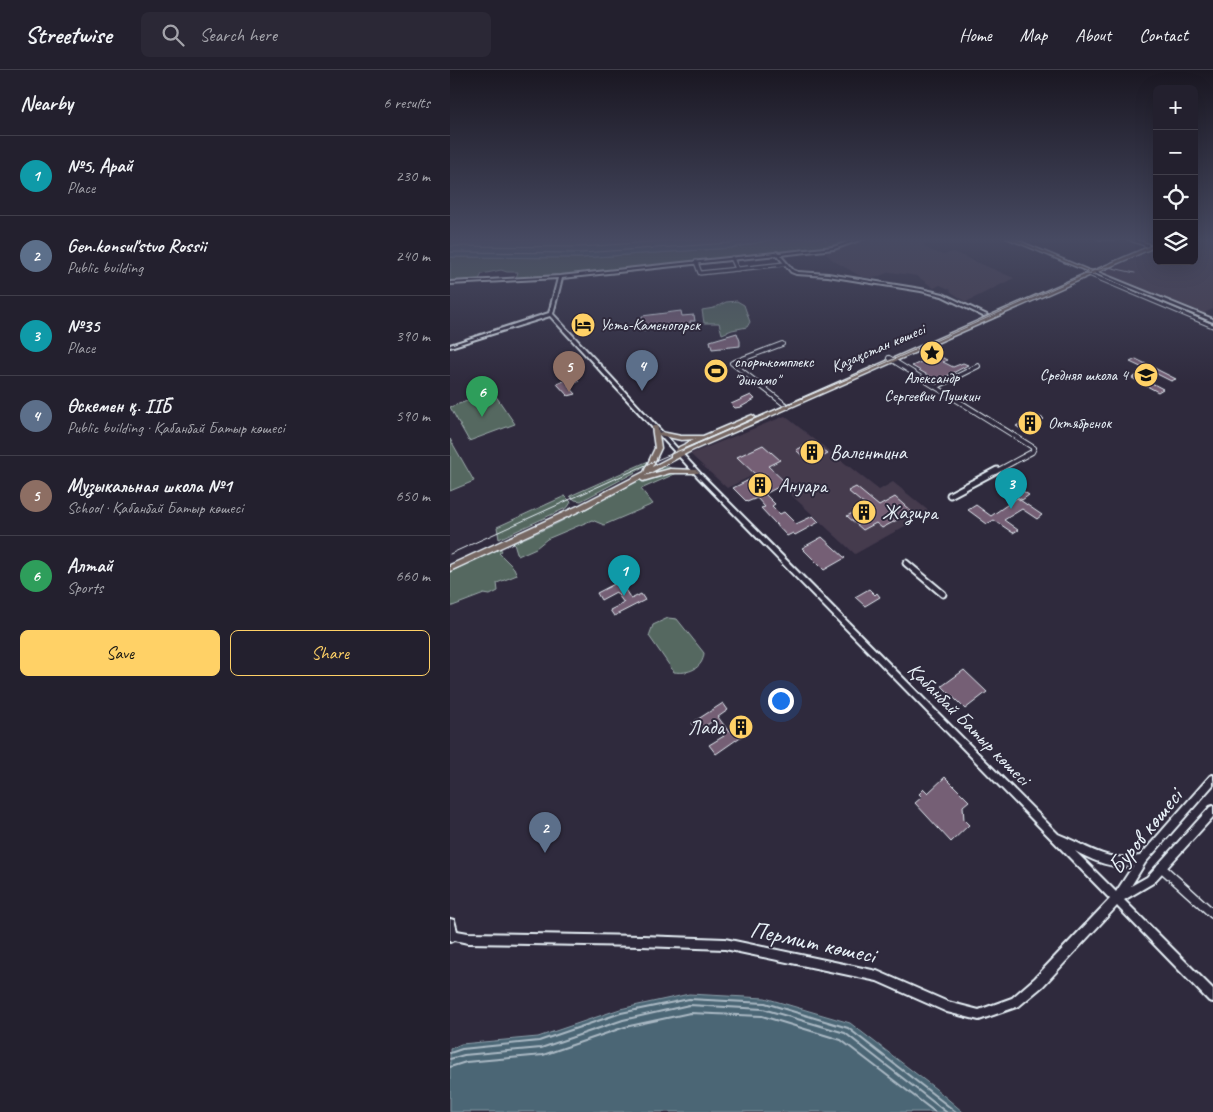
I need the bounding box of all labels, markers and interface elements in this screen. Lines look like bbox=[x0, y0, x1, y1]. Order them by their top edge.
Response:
search box bbox=[141, 12, 491, 57]
text: Streetwise bbox=[25, 20, 111, 50]
icon: search bbox=[159, 21, 187, 49]
text: Search here bbox=[199, 23, 277, 47]
text: Home bbox=[959, 24, 992, 46]
text: Map bbox=[1020, 24, 1047, 46]
text: About bbox=[1075, 24, 1111, 46]
text: Contact bbox=[1139, 24, 1188, 46]
map controls bbox=[1153, 85, 1198, 265]
button: + bbox=[1153, 85, 1198, 130]
text: Nearby bbox=[20, 90, 73, 116]
text: 6 results bbox=[383, 93, 430, 113]
button: − bbox=[1153, 130, 1198, 175]
text: №5, Арай bbox=[67, 154, 133, 178]
text: 1 bbox=[32, 166, 40, 186]
text: 230 m bbox=[396, 166, 430, 186]
button: locate bbox=[1153, 175, 1198, 220]
text: Place bbox=[67, 178, 95, 198]
button: layers bbox=[1153, 220, 1198, 265]
text: Gen.konsul'stvo Rossii bbox=[67, 234, 206, 258]
text: 2 bbox=[32, 246, 40, 266]
text: 240 m bbox=[396, 246, 430, 266]
text: Public building bbox=[67, 258, 143, 278]
hotel icon: Усть-Каменогорск bbox=[570, 312, 596, 338]
text: №35 bbox=[67, 314, 100, 338]
place label: Усть-Каменогорск bbox=[600, 315, 701, 335]
street label: Қазақстан көшесі bbox=[828, 318, 930, 377]
text: 3 bbox=[32, 326, 40, 346]
text: 390 m bbox=[396, 326, 430, 346]
text: Place bbox=[67, 338, 95, 358]
place icon: Александр Сергеевич Пушкин bbox=[919, 340, 945, 366]
pin: 4 bbox=[626, 350, 658, 391]
pin: 5 bbox=[553, 351, 585, 392]
place label: спорткомплекс "динамо" bbox=[734, 352, 815, 390]
sports icon: спорткомплекс "динамо" bbox=[703, 358, 729, 384]
school or university icon: Средняя школа 4 bbox=[1133, 362, 1159, 388]
place label: Средняя школа 4 bbox=[1040, 365, 1130, 385]
place label: Александр Сергеевич Пушкин bbox=[884, 368, 981, 406]
pin: 6 bbox=[466, 376, 498, 417]
text: Өскемен қ. ІІБ bbox=[67, 394, 171, 418]
text: 4 bbox=[32, 406, 40, 426]
text: 590 m bbox=[396, 406, 430, 426]
building icon: Октябренок bbox=[1017, 410, 1043, 436]
place label: Октябренок bbox=[1048, 413, 1112, 433]
text: Public building · Қабанбай Батыр көшесі bbox=[67, 418, 285, 438]
building icon: Валентина bbox=[799, 439, 825, 465]
place label: Валентина bbox=[830, 440, 908, 465]
pin: 3 bbox=[995, 468, 1027, 509]
building icon: Ануара bbox=[747, 472, 773, 498]
place label: Ануара bbox=[778, 473, 829, 498]
text: Музыкальная школа №1 bbox=[67, 474, 232, 498]
text: 5 bbox=[33, 486, 39, 506]
text: 650 m bbox=[396, 486, 430, 506]
text: School · Қабанбай Батыр көшесі bbox=[67, 498, 243, 518]
building icon: Жазира bbox=[851, 499, 877, 525]
place label: Жазира bbox=[882, 500, 939, 526]
text: Алтай bbox=[67, 554, 113, 578]
pin: 1 bbox=[608, 555, 640, 596]
text: 6 bbox=[32, 566, 40, 586]
text: 660 m bbox=[396, 566, 430, 586]
text: Sports bbox=[67, 578, 103, 598]
button: Save bbox=[20, 630, 220, 676]
button: Share bbox=[230, 630, 430, 676]
street label: Қабанбай Батыр көшесі bbox=[902, 657, 1037, 792]
your location bbox=[768, 688, 794, 714]
building icon: Лада bbox=[728, 714, 754, 740]
place label: Лада bbox=[688, 715, 726, 740]
street label: Буров көшесі bbox=[1101, 780, 1190, 880]
pin: 2 bbox=[529, 812, 561, 853]
street label: Пермит көшесі bbox=[748, 914, 881, 970]

